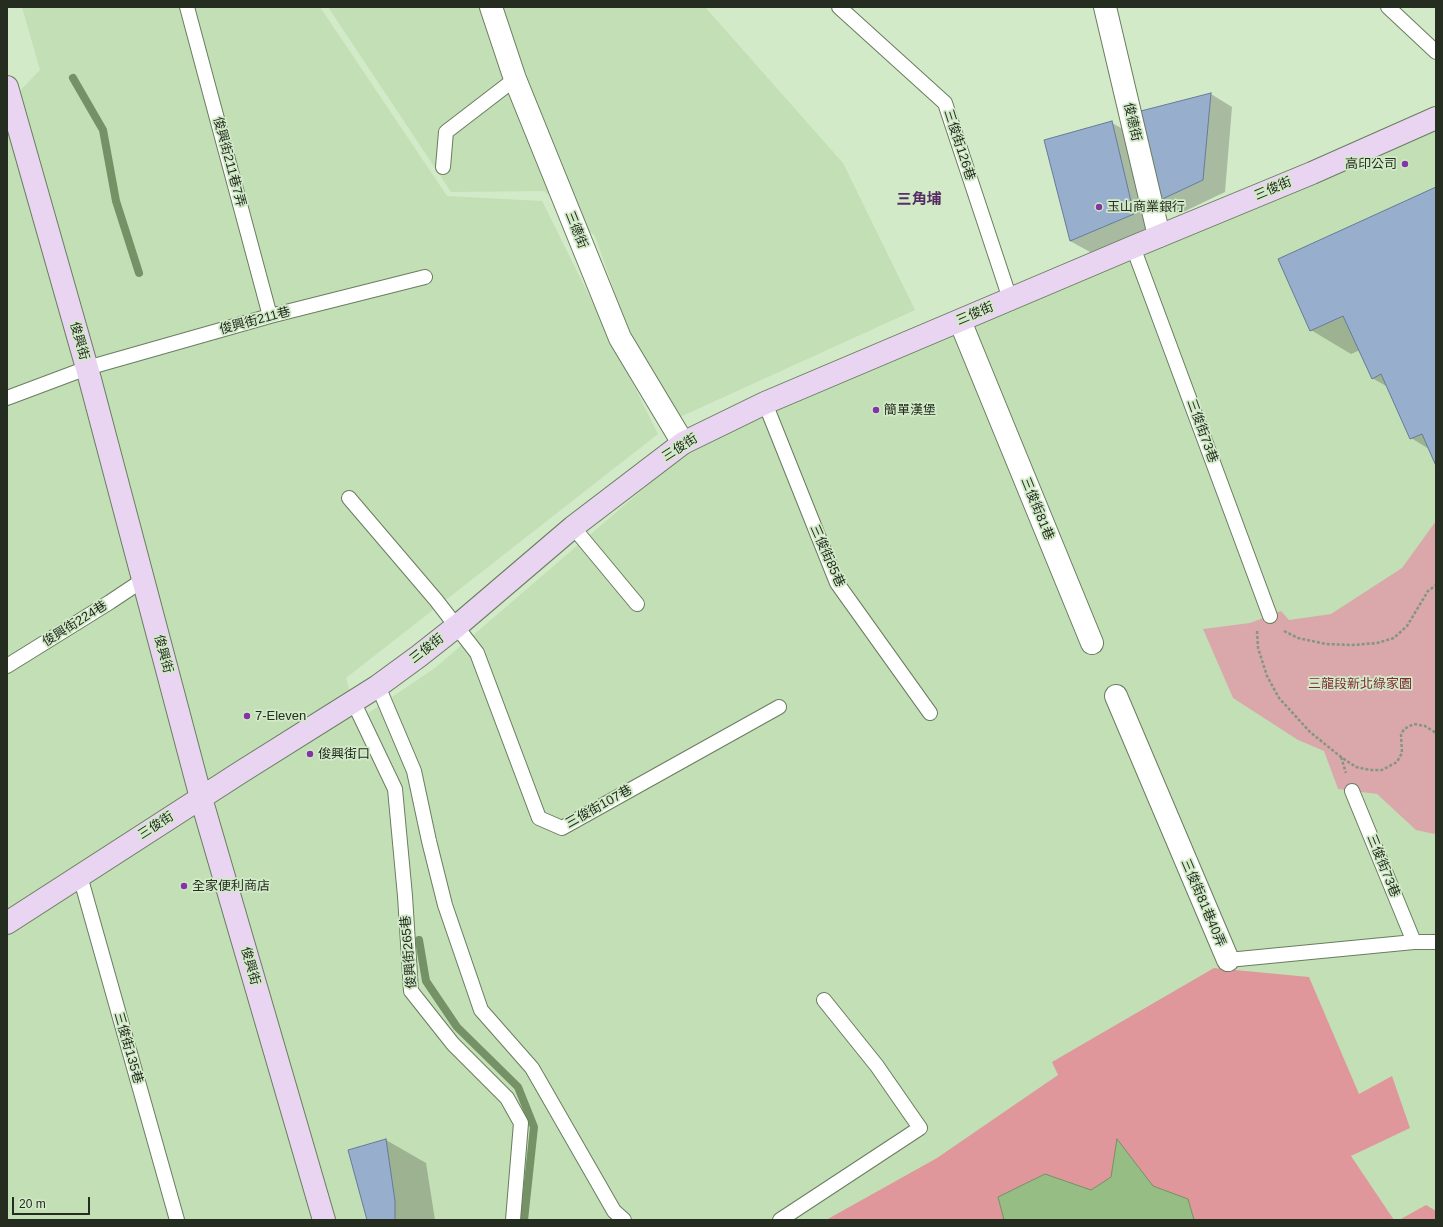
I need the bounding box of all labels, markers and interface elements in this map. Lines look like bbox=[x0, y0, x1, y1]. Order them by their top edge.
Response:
street label: 俊德街 bbox=[1120, 101, 1144, 143]
street label: 三俊街126巷 bbox=[940, 108, 978, 182]
street label: 俊興街211巷7弄 bbox=[209, 115, 249, 209]
place label: 高印公司 bbox=[1345, 156, 1397, 172]
marker: 高印公司 bbox=[1400, 159, 1410, 169]
street label: 三俊街 bbox=[1252, 174, 1294, 204]
district label: 三角埔 bbox=[897, 191, 941, 209]
place label: 玉山商業銀行 bbox=[1107, 199, 1185, 215]
marker: 玉山商業銀行 bbox=[1094, 202, 1104, 212]
street label: 三德街 bbox=[561, 209, 591, 251]
street label: 三俊街 bbox=[954, 299, 996, 329]
street label: 俊興街211巷 bbox=[218, 304, 292, 338]
street label: 俊興街 bbox=[66, 320, 92, 362]
street label: 三俊街73巷 bbox=[1183, 397, 1221, 465]
place label: 簡單漢堡 bbox=[884, 402, 936, 418]
marker: 簡單漢堡 bbox=[871, 405, 881, 415]
street label: 三俊街 bbox=[659, 431, 701, 465]
street label: 三俊街81巷 bbox=[1017, 475, 1057, 543]
street label: 三俊街85巷 bbox=[806, 522, 848, 590]
street label: 俊興街224巷 bbox=[40, 598, 110, 650]
street label: 三俊街 bbox=[407, 631, 447, 667]
street label: 俊興街 bbox=[150, 633, 176, 675]
park label: 三龍段新北綠家園 bbox=[1308, 676, 1412, 692]
place label: 7-Eleven bbox=[255, 708, 306, 724]
marker: 7-Eleven bbox=[242, 711, 252, 721]
place label: 俊興街口 bbox=[318, 746, 370, 762]
marker: 俊興街口 bbox=[305, 749, 315, 759]
street label: 三俊街107巷 bbox=[563, 782, 635, 832]
street label: 三俊街 bbox=[135, 809, 177, 843]
street label: 三俊街73巷 bbox=[1363, 832, 1403, 900]
street label: 三俊街81巷40弄 bbox=[1177, 857, 1229, 949]
place label: 全家便利商店 bbox=[192, 878, 270, 894]
marker: 全家便利商店 bbox=[179, 881, 189, 891]
street label: 俊興街265巷 bbox=[398, 915, 420, 989]
street label: 俊興街 bbox=[237, 945, 263, 987]
street label: 三俊街135巷 bbox=[110, 1010, 146, 1086]
scale bar bbox=[14, 1189, 92, 1215]
text: 20 m bbox=[19, 1197, 46, 1211]

